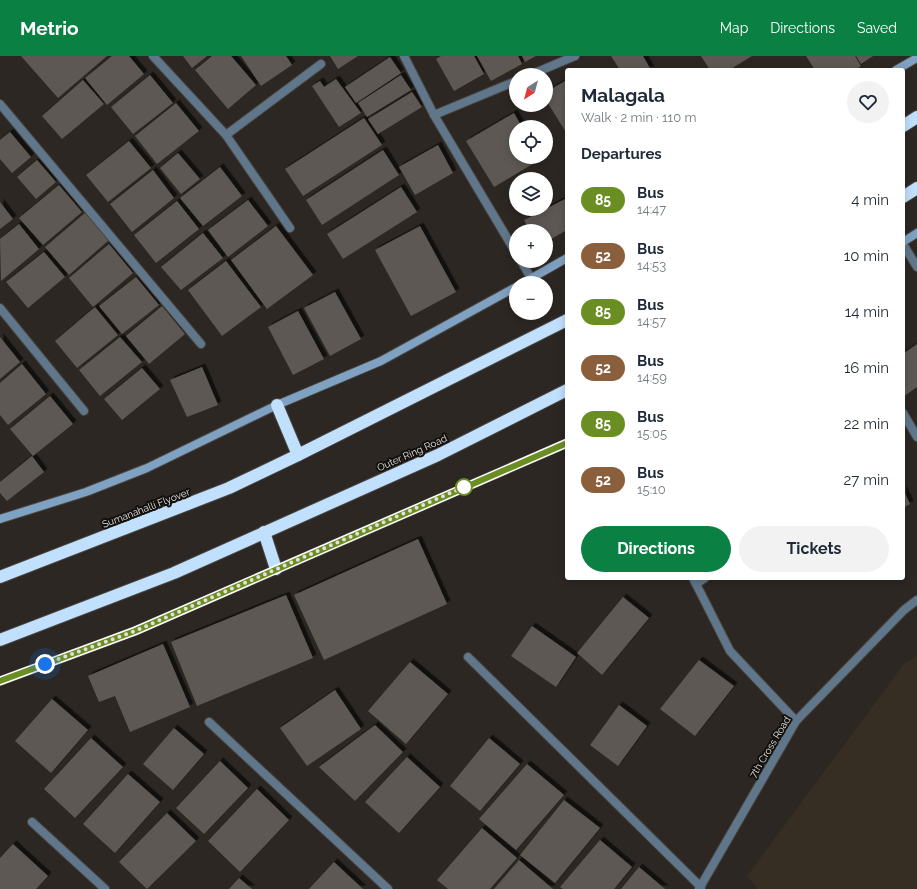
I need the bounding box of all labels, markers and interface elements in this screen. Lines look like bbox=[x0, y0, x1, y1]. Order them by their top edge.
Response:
text: Metrio bbox=[20, 17, 79, 39]
text: Map bbox=[720, 20, 748, 36]
text: Directions bbox=[770, 20, 835, 36]
text: Saved bbox=[857, 20, 897, 36]
north arrow bbox=[509, 68, 553, 112]
map controls bbox=[509, 68, 553, 320]
button: heart bbox=[847, 81, 889, 123]
text: Malagala bbox=[581, 84, 665, 106]
text: Walk · 2 min · 110 m bbox=[581, 110, 696, 125]
button: locate bbox=[509, 120, 553, 164]
text: Departures bbox=[581, 145, 662, 163]
button: layers bbox=[509, 172, 553, 216]
text: Bus bbox=[637, 184, 664, 202]
text: 4 min bbox=[851, 191, 889, 209]
text: 85 bbox=[595, 192, 611, 208]
text: 14:47 bbox=[637, 202, 666, 217]
button: + bbox=[509, 224, 553, 268]
text: Bus bbox=[637, 240, 664, 258]
text: 10 min bbox=[844, 247, 889, 265]
text: 52 bbox=[595, 248, 611, 264]
text: 14:53 bbox=[637, 258, 666, 273]
button: − bbox=[509, 276, 553, 320]
text: Bus bbox=[637, 296, 664, 314]
text: 14 min bbox=[845, 303, 889, 321]
text: 85 bbox=[595, 304, 611, 320]
text: 14:57 bbox=[637, 314, 666, 329]
text: Bus bbox=[637, 352, 664, 370]
text: 16 min bbox=[844, 359, 889, 377]
text: 52 bbox=[595, 360, 611, 376]
text: 14:59 bbox=[637, 370, 667, 385]
text: Bus bbox=[637, 408, 664, 426]
text: 22 min bbox=[844, 415, 889, 433]
text: 85 bbox=[595, 416, 611, 432]
text: 15:05 bbox=[637, 426, 667, 441]
street label: Outer Ring Road bbox=[375, 433, 449, 473]
text: Bus bbox=[637, 464, 664, 482]
text: 27 min bbox=[844, 471, 889, 489]
text: 52 bbox=[595, 472, 611, 488]
unlabelled marker bbox=[455, 478, 473, 496]
text: 15:10 bbox=[637, 482, 666, 497]
street label: Sumanahalli Flyover bbox=[100, 486, 192, 530]
button: Directions bbox=[581, 526, 731, 572]
button: Tickets bbox=[739, 526, 889, 572]
your location bbox=[35, 654, 55, 674]
street label: 7th Cross Road bbox=[747, 714, 793, 780]

